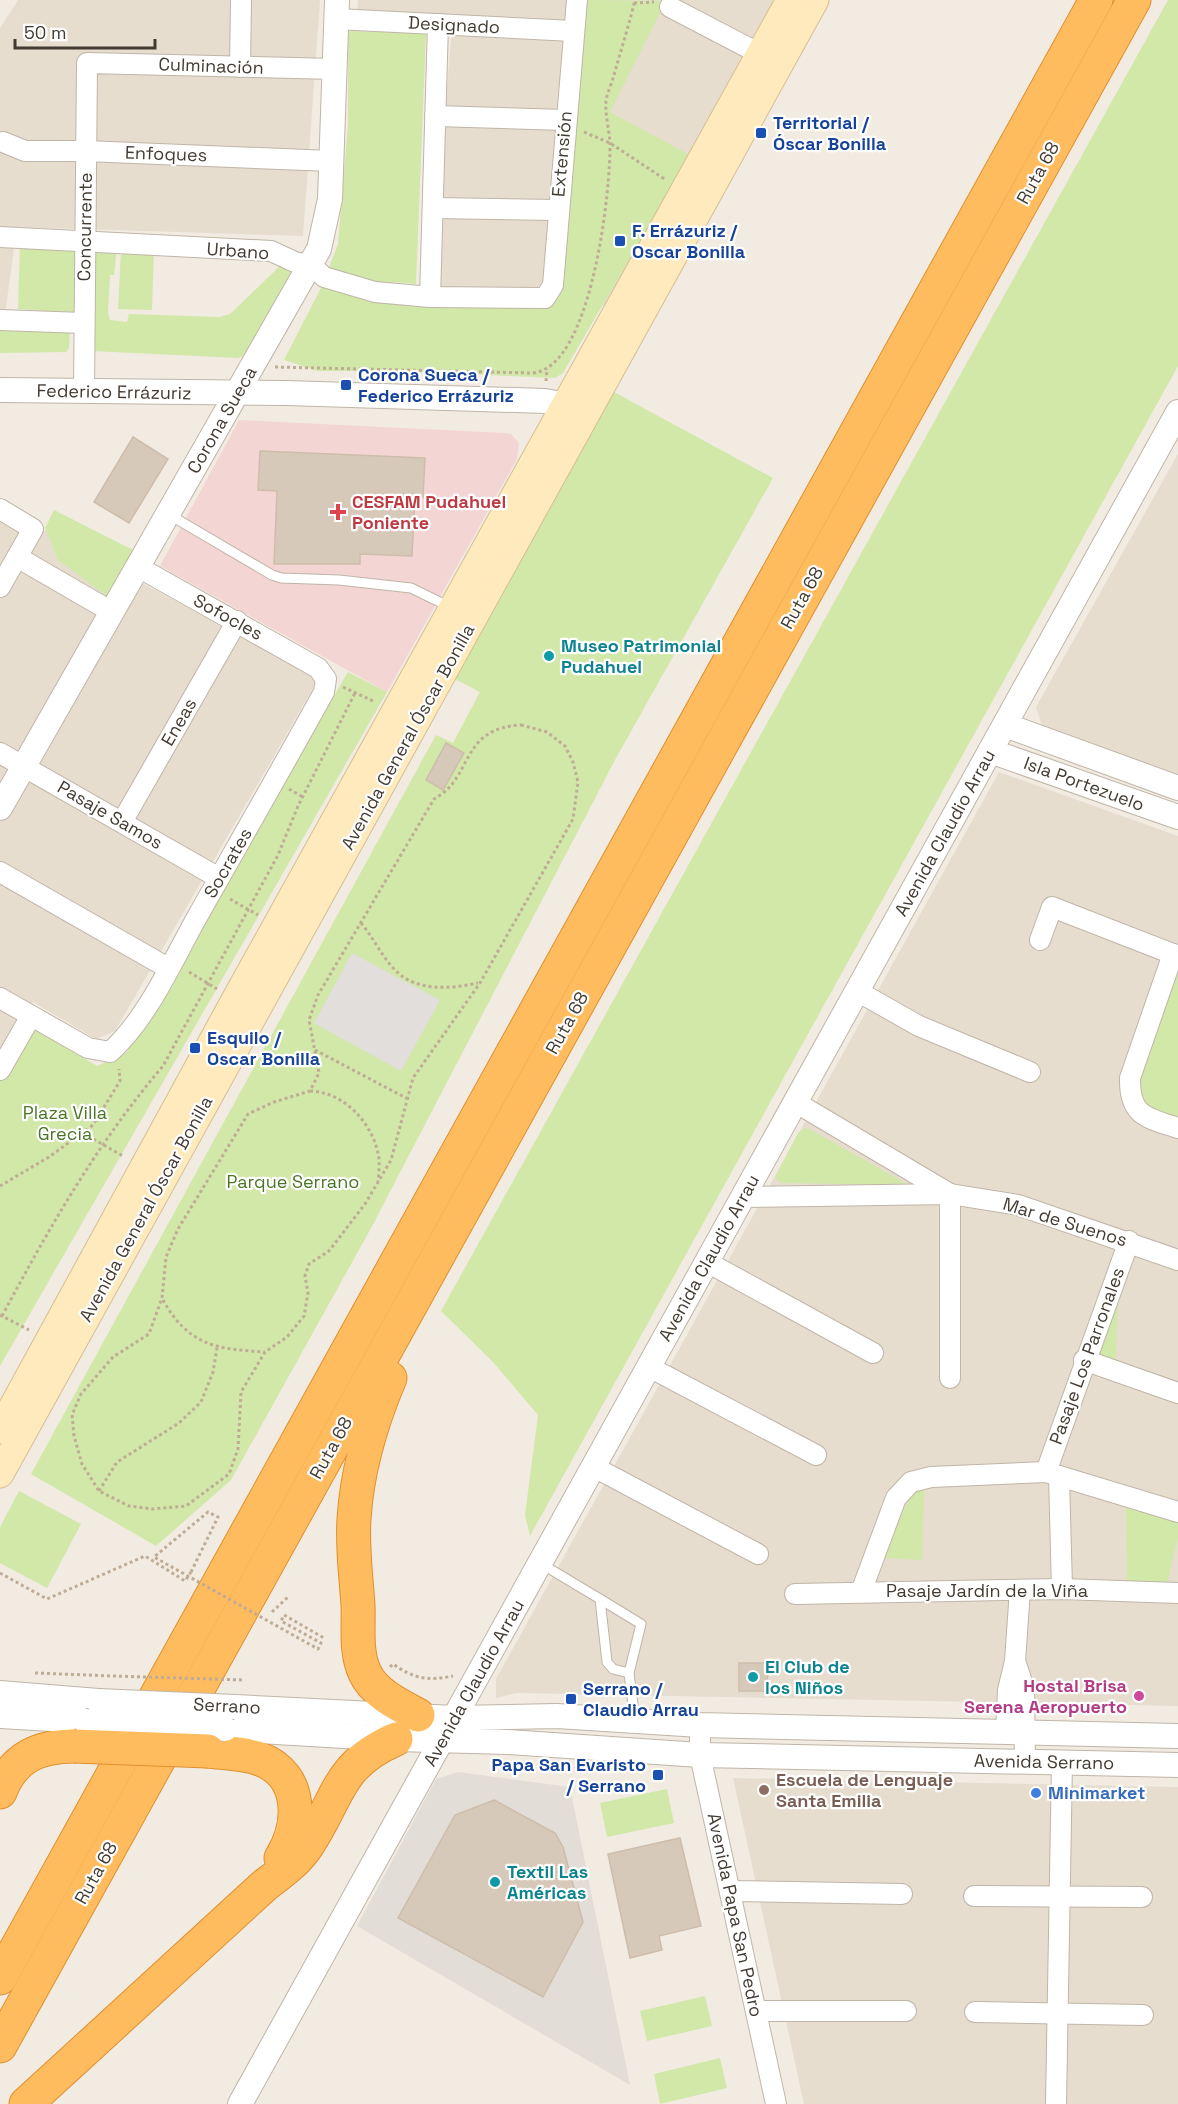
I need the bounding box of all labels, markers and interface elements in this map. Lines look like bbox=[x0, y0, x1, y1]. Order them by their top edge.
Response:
street label: Designado bbox=[408, 11, 501, 38]
scale bar bbox=[15, 12, 154, 50]
text: 50 m bbox=[24, 21, 66, 44]
street label: Culminación bbox=[158, 52, 264, 79]
street label: Extensión bbox=[546, 110, 577, 198]
place label: Territorial / Óscar Bonilla bbox=[773, 111, 887, 155]
marker: Territorial / Óscar Bonilla bbox=[754, 126, 768, 140]
street label: Ruta 68 bbox=[1011, 138, 1064, 208]
street label: Enfoques bbox=[124, 141, 208, 166]
street label: Concurrente bbox=[72, 172, 97, 282]
place label: F. Errázuriz / Oscar Bonilla bbox=[632, 219, 746, 263]
marker: F. Errázuriz / Oscar Bonilla bbox=[613, 234, 627, 248]
street label: Urbano bbox=[206, 237, 270, 264]
street label: Corona Sueca bbox=[182, 362, 262, 478]
place label: Corona Sueca / Federico Errázuriz bbox=[358, 363, 514, 407]
marker: Corona Sueca / Federico Errázuriz bbox=[339, 378, 353, 392]
street label: Federico Errázuriz bbox=[36, 379, 192, 404]
place label: CESFAM Pudahuel Poniente bbox=[352, 490, 506, 534]
marker: CESFAM Pudahuel Poniente bbox=[329, 503, 347, 521]
street label: Ruta 68 bbox=[775, 563, 828, 633]
street label: Sofocles bbox=[190, 588, 267, 645]
street label: Avenida General Óscar Bonilla bbox=[336, 620, 479, 854]
place label: Museo Patrimonial Pudahuel bbox=[561, 634, 721, 678]
marker: Museo Patrimonial Pudahuel bbox=[542, 649, 556, 663]
street label: Eneas bbox=[156, 694, 201, 750]
street label: Avenida Claudio Arrau bbox=[889, 745, 1000, 920]
street label: Isla Portezuelo bbox=[1021, 751, 1148, 816]
street label: Pasaje Samos bbox=[53, 775, 167, 854]
street label: Socrates bbox=[198, 824, 257, 902]
street label: Ruta 68 bbox=[540, 988, 593, 1058]
place label: Esquilo / Oscar Bonilla bbox=[207, 1026, 321, 1070]
marker: Esquilo / Oscar Bonilla bbox=[188, 1041, 202, 1055]
street label: Avenida General Óscar Bonilla bbox=[74, 1092, 217, 1326]
park label: Plaza Villa Grecia bbox=[23, 1101, 107, 1145]
park label: Parque Serrano bbox=[227, 1170, 359, 1193]
street label: Avenida Claudio Arrau bbox=[653, 1170, 764, 1345]
street label: Mar de Suenos bbox=[1000, 1192, 1130, 1251]
street label: Pasaje Los Parronales bbox=[1044, 1264, 1129, 1447]
street label: Ruta 68 bbox=[304, 1413, 357, 1483]
street label: Pasaje Jardín de la Viña bbox=[886, 1579, 1088, 1602]
street label: Avenida Claudio Arrau bbox=[418, 1595, 529, 1770]
place label: El Club de los Niños bbox=[765, 1655, 850, 1699]
marker: El Club de los Niños bbox=[746, 1670, 760, 1684]
place label: Hostal Brisa Serena Aeropuerto bbox=[964, 1674, 1128, 1718]
place label: Serrano / Claudio Arrau bbox=[583, 1677, 699, 1721]
marker: Hostal Brisa Serena Aeropuerto bbox=[1132, 1689, 1146, 1703]
street label: Serrano bbox=[193, 1692, 261, 1719]
marker: Serrano / Claudio Arrau bbox=[564, 1692, 578, 1706]
street label: Avenida Serrano bbox=[974, 1749, 1114, 1774]
place label: Papa San Evaristo / Serrano bbox=[491, 1753, 646, 1797]
marker: Papa San Evaristo / Serrano bbox=[651, 1768, 665, 1782]
place label: Escuela de Lenguaje Santa Emilia bbox=[776, 1768, 953, 1812]
place label: Minimarket bbox=[1048, 1781, 1145, 1804]
marker: Escuela de Lenguaje Santa Emilia bbox=[757, 1783, 771, 1797]
marker: Minimarket bbox=[1029, 1786, 1043, 1800]
street label: Avenida Papa San Pedro bbox=[703, 1811, 768, 2019]
street label: Ruta 68 bbox=[69, 1838, 122, 1908]
place label: Textil Las Américas bbox=[507, 1860, 588, 1904]
marker: Textil Las Américas bbox=[488, 1875, 502, 1889]

